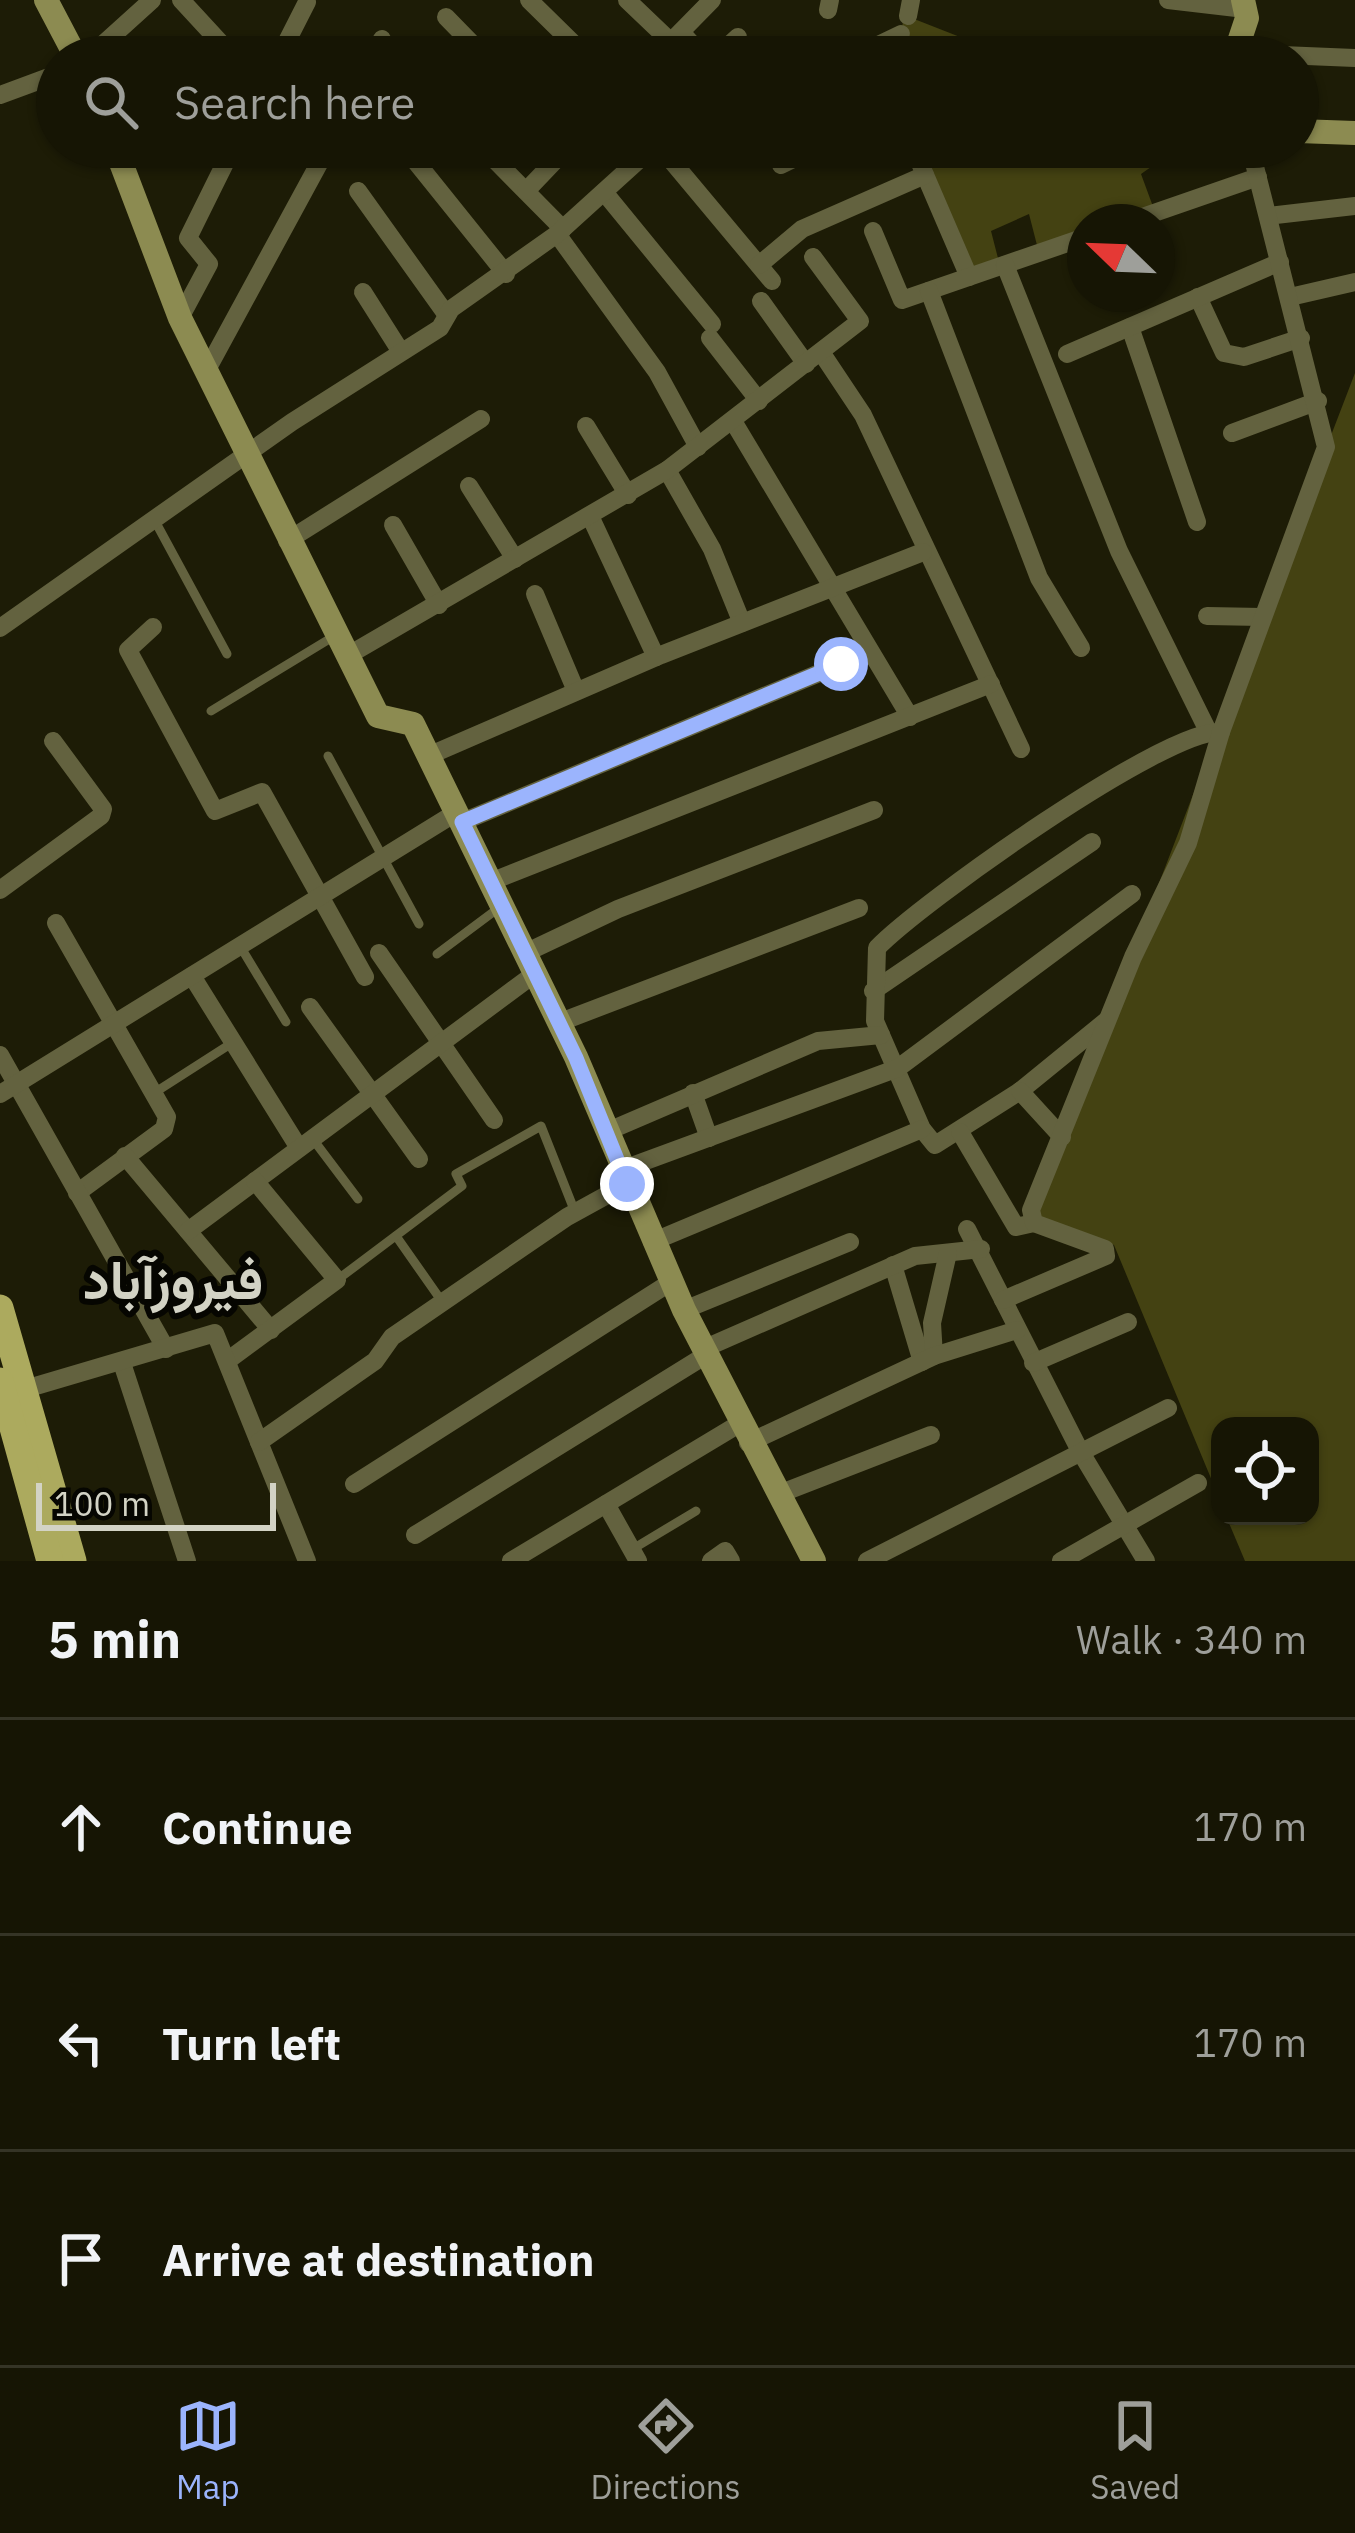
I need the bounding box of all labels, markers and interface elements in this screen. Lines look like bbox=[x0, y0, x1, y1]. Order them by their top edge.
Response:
search box bbox=[36, 36, 1319, 168]
icon: search bbox=[78, 69, 144, 135]
text: Search here bbox=[174, 73, 415, 131]
north arrow bbox=[1067, 204, 1175, 312]
route start bbox=[814, 637, 868, 691]
route end bbox=[600, 1157, 654, 1211]
district label: فیروزآباد bbox=[83, 1244, 263, 1314]
map controls bbox=[1211, 1417, 1319, 1525]
button: locate bbox=[1211, 1417, 1319, 1525]
scale bar bbox=[36, 1477, 276, 1530]
text: 100 m bbox=[54, 1482, 150, 1525]
text: 5 min bbox=[48, 1606, 181, 1672]
text: Walk · 340 m bbox=[1076, 1614, 1307, 1665]
icon: ahead bbox=[48, 1794, 114, 1860]
text: Continue bbox=[162, 1798, 353, 1856]
text: 170 m bbox=[1194, 1801, 1307, 1852]
icon: left bbox=[48, 2010, 114, 2076]
text: Turn left bbox=[162, 2014, 341, 2072]
text: 170 m bbox=[1194, 2017, 1307, 2068]
icon: arrive bbox=[48, 2226, 114, 2292]
text: Arrive at destination bbox=[162, 2230, 595, 2288]
tab: Map bbox=[175, 2393, 241, 2508]
tab: Directions bbox=[591, 2393, 741, 2508]
tab: Saved bbox=[1090, 2393, 1180, 2508]

